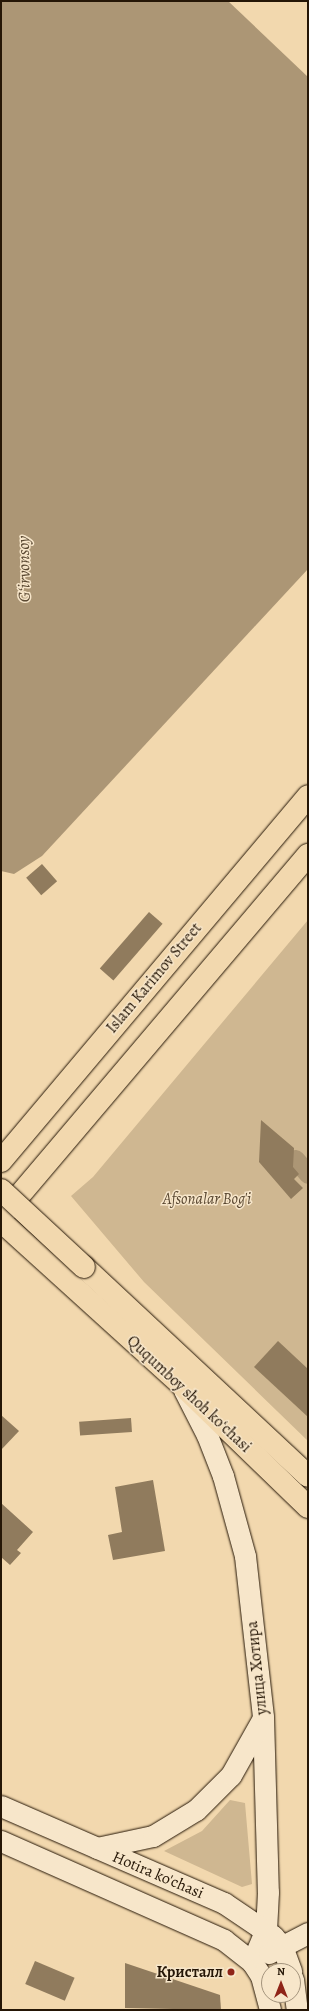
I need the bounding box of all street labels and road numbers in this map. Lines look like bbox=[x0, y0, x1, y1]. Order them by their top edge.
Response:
street label: Islam Karimov Street bbox=[102, 919, 206, 1037]
street label: Ququmboy shoh koʻchasi bbox=[123, 1331, 255, 1457]
street label: улица Хотира bbox=[243, 1620, 271, 1716]
street label: Hotira ko'chasi bbox=[109, 1847, 207, 1903]

